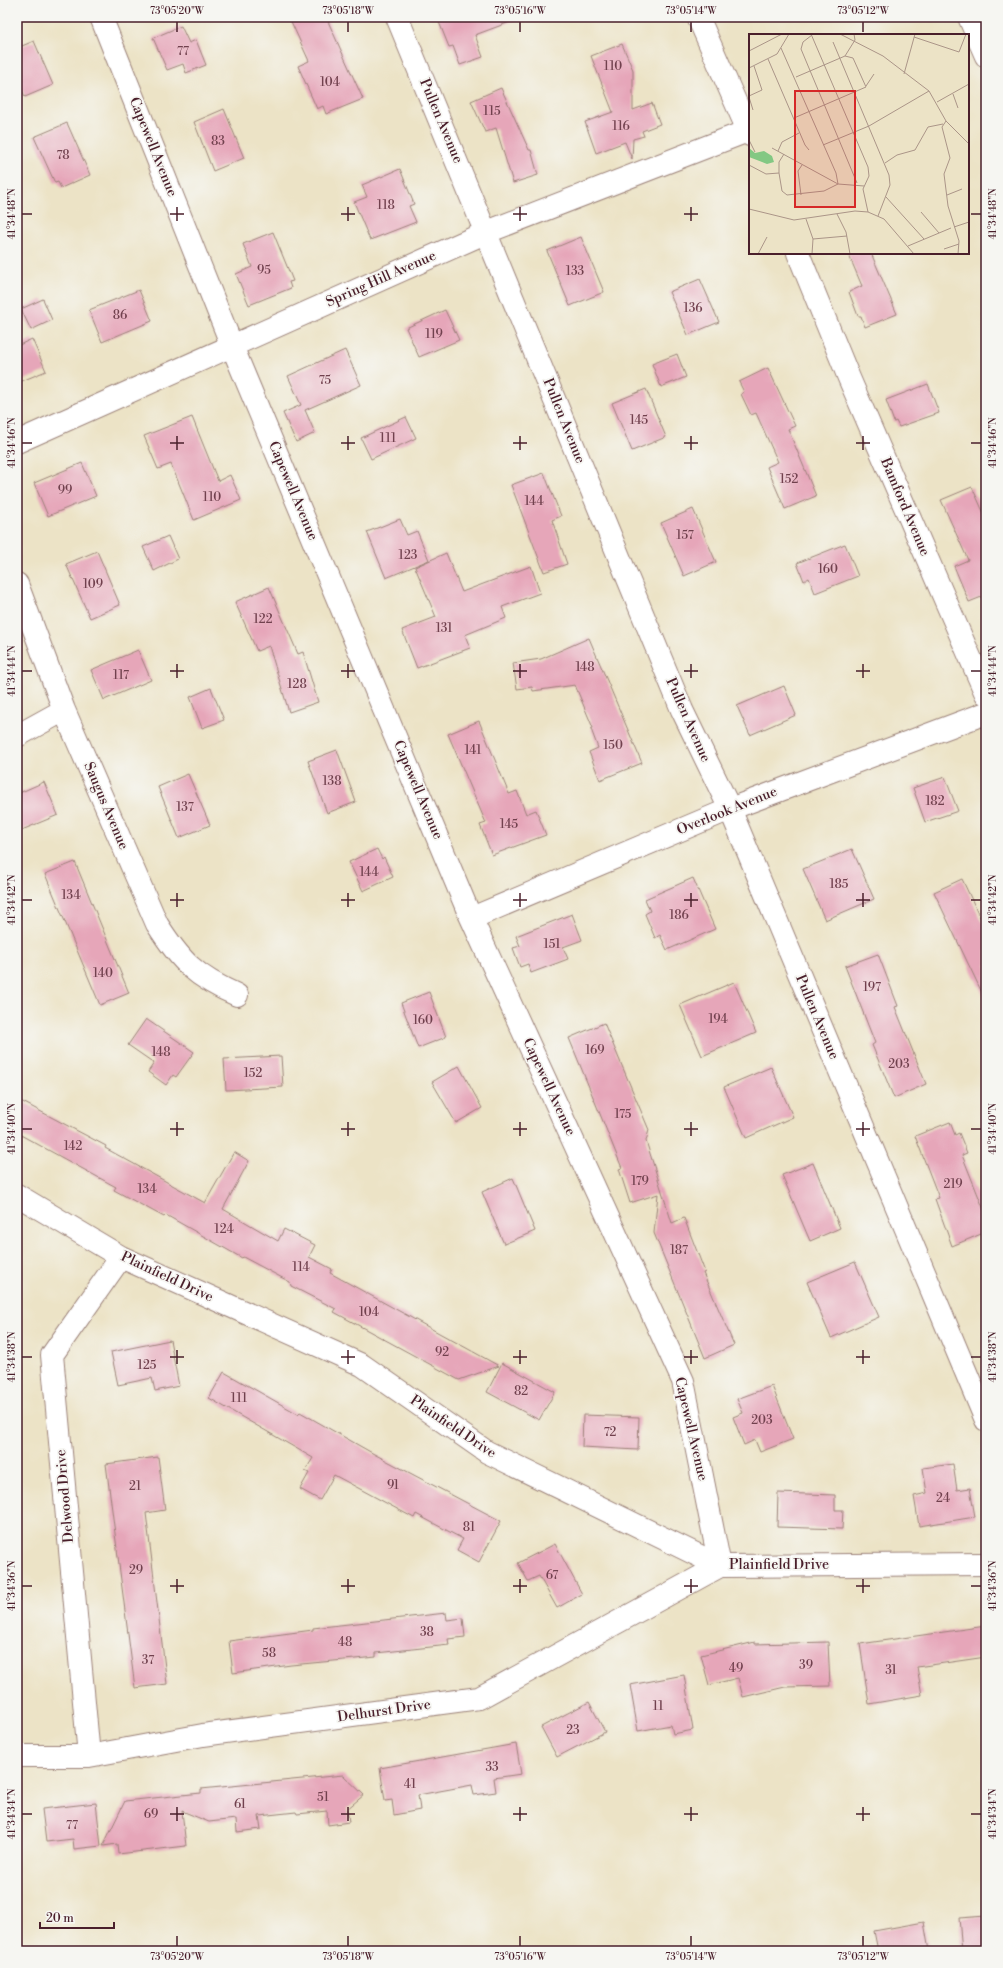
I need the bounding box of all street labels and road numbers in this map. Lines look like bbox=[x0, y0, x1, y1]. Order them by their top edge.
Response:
street label: Pullen Avenue bbox=[415, 76, 467, 166]
street label: Capewell Avenue bbox=[125, 95, 181, 199]
street label: Spring Hill Avenue bbox=[323, 247, 439, 311]
street label: Pullen Avenue bbox=[539, 376, 589, 466]
street label: Capewell Avenue bbox=[264, 439, 322, 543]
street label: Bamford Avenue bbox=[876, 454, 934, 559]
street label: Pullen Avenue bbox=[661, 675, 715, 765]
street label: Capewell Avenue bbox=[389, 738, 447, 842]
street label: Saugus Avenue bbox=[79, 759, 133, 853]
street label: Overlook Avenue bbox=[674, 783, 780, 839]
street label: Pullen Avenue bbox=[791, 972, 843, 1062]
street label: Capewell Avenue bbox=[518, 1035, 580, 1139]
street label: Plainfield Drive bbox=[118, 1248, 216, 1306]
street label: Capewell Avenue bbox=[670, 1375, 712, 1483]
street label: Plainfield Drive bbox=[406, 1392, 500, 1462]
street label: Delwood Drive bbox=[52, 1448, 78, 1544]
street label: Plainfield Drive bbox=[729, 1556, 829, 1574]
street label: Delhurst Drive bbox=[336, 1696, 432, 1726]

